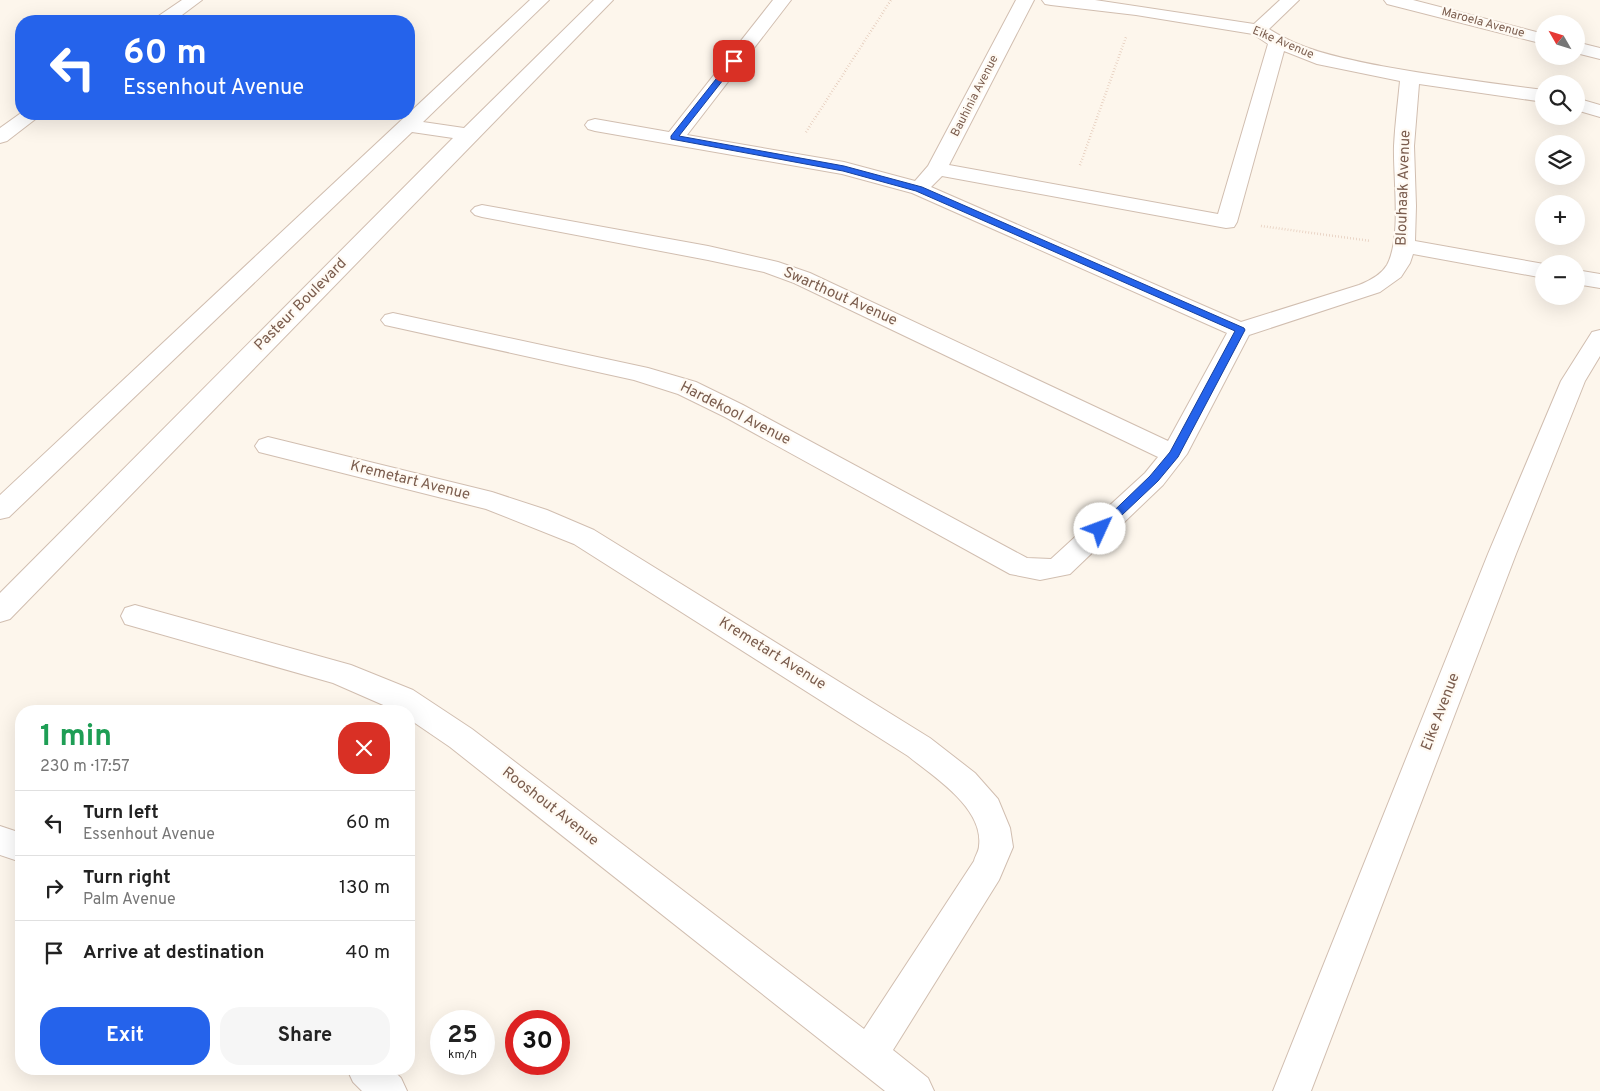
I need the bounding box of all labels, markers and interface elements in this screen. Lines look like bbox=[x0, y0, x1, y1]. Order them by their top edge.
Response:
street label: Maroela Avenue bbox=[1440, 4, 1526, 42]
north arrow bbox=[1535, 15, 1585, 65]
map controls bbox=[1535, 15, 1585, 305]
street label: Eike Avenue bbox=[1250, 23, 1316, 63]
text: 60 m bbox=[123, 32, 207, 76]
icon: left bbox=[40, 35, 105, 100]
pin bbox=[713, 40, 755, 82]
icon: arrive bbox=[720, 47, 748, 75]
street label: Bauhinia Avenue bbox=[948, 53, 1002, 139]
text: Essenhout Avenue bbox=[123, 75, 304, 102]
button: search bbox=[1535, 75, 1585, 125]
street label: Blouhaak Avenue bbox=[1392, 130, 1416, 246]
button: layers bbox=[1535, 135, 1585, 185]
button: + bbox=[1535, 195, 1585, 245]
street label: Pasteur Boulevard bbox=[251, 255, 351, 355]
button: − bbox=[1535, 255, 1585, 305]
street label: Swarthout Avenue bbox=[780, 263, 900, 331]
street label: Hardekool Avenue bbox=[677, 378, 793, 450]
street label: Kremetart Avenue bbox=[348, 457, 472, 505]
position arrow bbox=[1073, 502, 1125, 554]
street label: Kremetart Avenue bbox=[715, 613, 829, 695]
street label: Eike Avenue bbox=[1418, 671, 1464, 753]
text: 1 min bbox=[40, 719, 112, 756]
button: close bbox=[338, 722, 390, 774]
text: 230 m · 17:57 bbox=[40, 757, 130, 777]
street label: Rooshout Avenue bbox=[498, 763, 602, 851]
text: Turn left bbox=[83, 801, 159, 825]
icon: left bbox=[40, 809, 68, 837]
text: 60 m bbox=[346, 811, 390, 835]
text: Essenhout Avenue bbox=[83, 825, 215, 845]
text: Turn right bbox=[83, 866, 171, 890]
icon: right bbox=[40, 874, 68, 902]
text: 130 m bbox=[339, 876, 390, 900]
text: Palm Avenue bbox=[83, 890, 176, 910]
icon: arrive bbox=[40, 939, 68, 967]
text: Arrive at destination bbox=[83, 941, 264, 965]
text: 40 m bbox=[345, 941, 390, 965]
button: Exit bbox=[40, 1007, 210, 1065]
button: Share bbox=[220, 1007, 390, 1065]
speed limit sign: 30 bbox=[505, 1010, 570, 1075]
text: 25 bbox=[447, 1020, 478, 1052]
text: km/h bbox=[448, 1047, 477, 1063]

